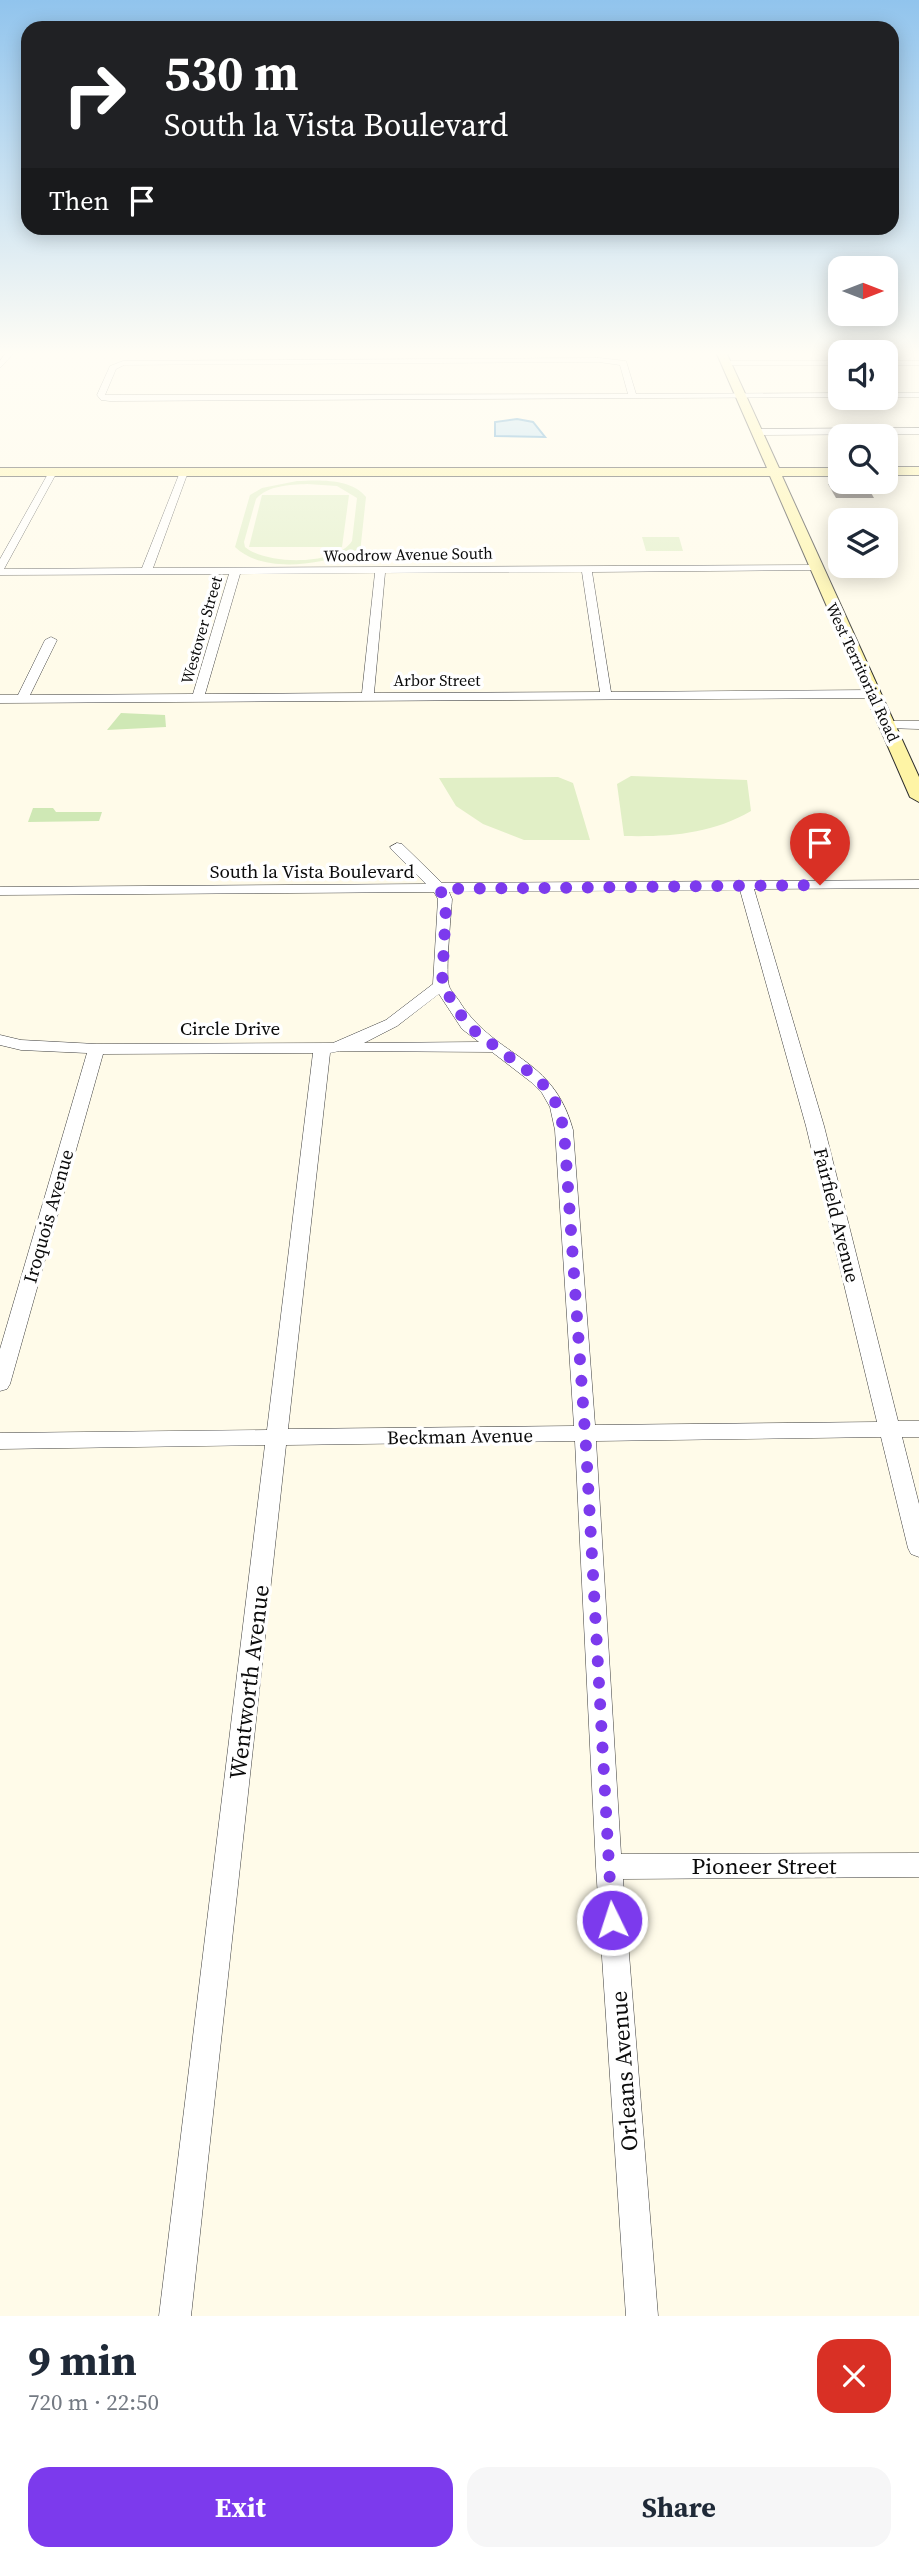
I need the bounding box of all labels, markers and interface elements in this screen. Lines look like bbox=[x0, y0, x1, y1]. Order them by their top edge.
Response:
text: 530 m bbox=[164, 39, 299, 106]
icon: right bbox=[49, 49, 140, 140]
text: South la Vista Boulevard bbox=[164, 103, 508, 147]
icon: arrive bbox=[123, 182, 161, 220]
text: Then bbox=[49, 183, 109, 219]
north arrow bbox=[828, 256, 898, 326]
map controls bbox=[828, 256, 898, 578]
button: sound bbox=[828, 340, 898, 410]
button: search bbox=[828, 424, 898, 494]
button: layers bbox=[828, 508, 898, 578]
street label: Woodrow Avenue South bbox=[323, 542, 493, 566]
street label: Westover Street bbox=[175, 573, 227, 686]
street label: West Territorial Road bbox=[821, 599, 905, 745]
street label: Arbor Street bbox=[393, 669, 481, 691]
pin bbox=[790, 813, 850, 885]
icon: arrive bbox=[801, 824, 839, 862]
street label: South la Vista Boulevard bbox=[210, 858, 414, 884]
street label: Circle Drive bbox=[180, 1015, 280, 1041]
street label: Fairfield Avenue bbox=[808, 1145, 866, 1285]
street label: Iroquois Avenue bbox=[16, 1146, 80, 1286]
street label: Beckman Avenue bbox=[387, 1422, 533, 1450]
street label: Wentworth Avenue bbox=[221, 1583, 277, 1781]
street label: Pioneer Street bbox=[691, 1850, 837, 1882]
position arrow bbox=[575, 1883, 649, 1957]
street label: Orleans Avenue bbox=[602, 1990, 646, 2152]
text: 9 min bbox=[28, 2331, 137, 2389]
button: close bbox=[817, 2339, 891, 2413]
text: 720 m · 22:50 bbox=[28, 2386, 159, 2418]
button: Exit bbox=[28, 2467, 453, 2547]
button: Share bbox=[467, 2467, 891, 2547]

